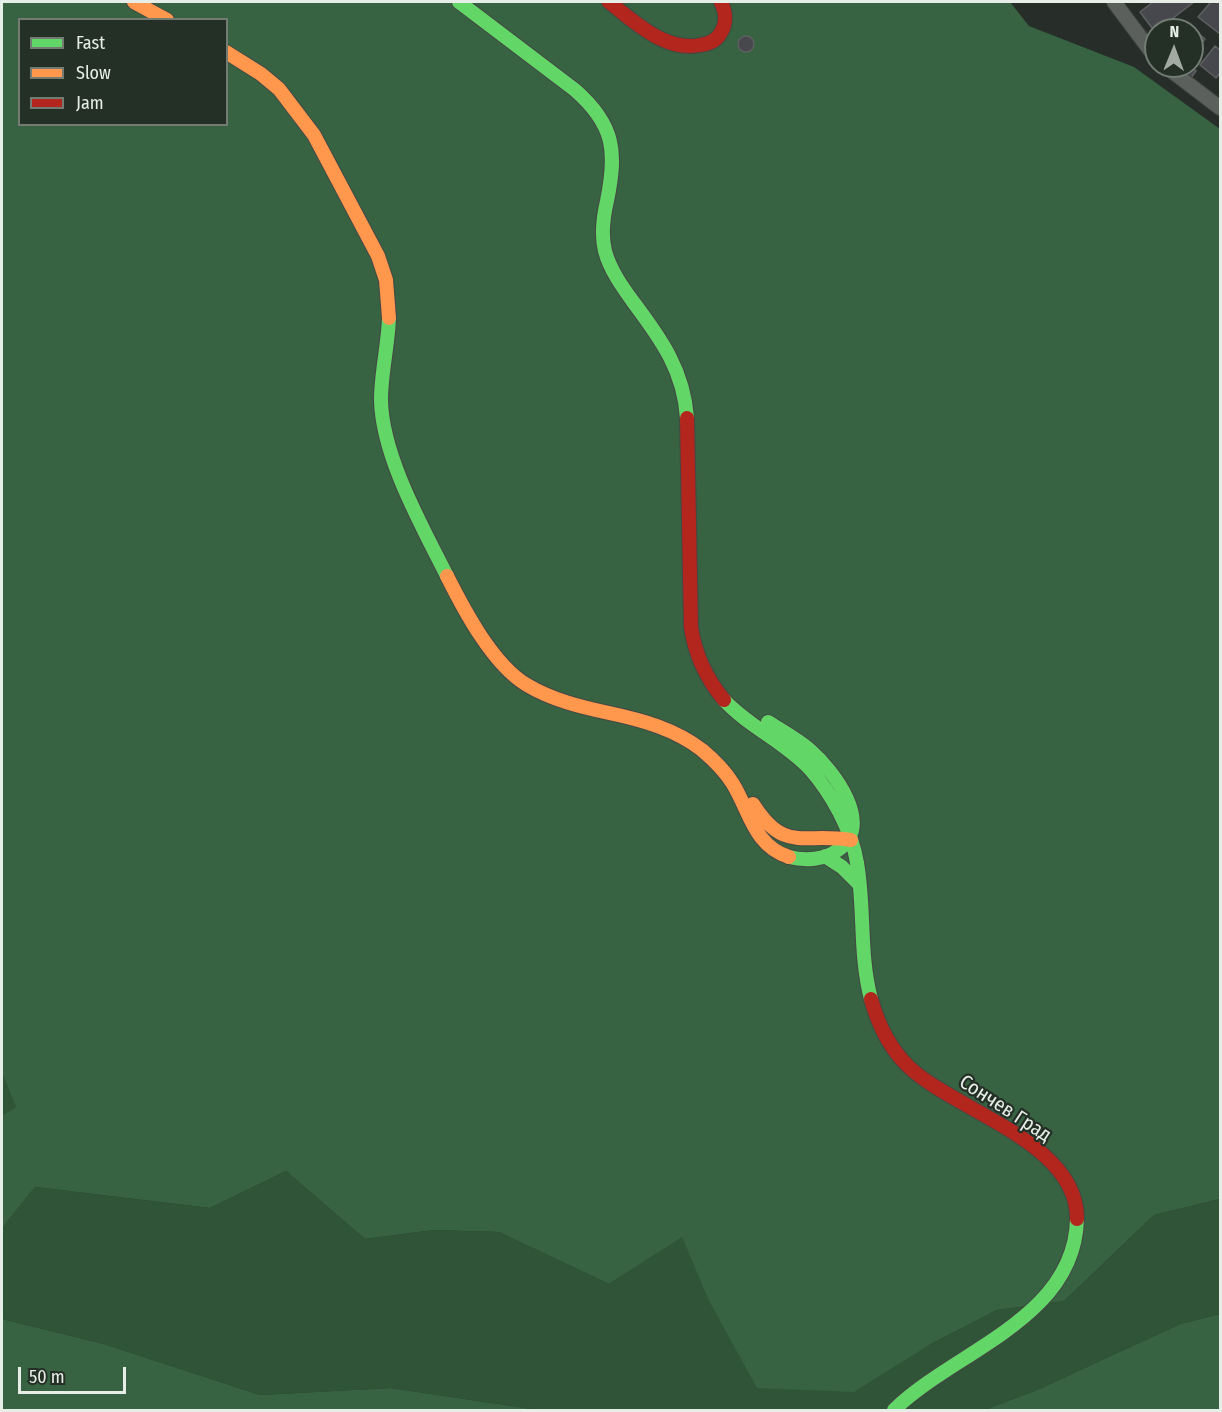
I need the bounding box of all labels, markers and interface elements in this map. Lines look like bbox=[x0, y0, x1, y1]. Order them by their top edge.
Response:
legend bbox=[18, 18, 228, 126]
north arrow bbox=[1144, 18, 1204, 78]
text: N bbox=[1169, 22, 1179, 41]
text: Fast bbox=[76, 32, 105, 54]
text: Slow bbox=[76, 62, 111, 84]
text: Jam bbox=[76, 92, 104, 114]
street label: Сончев Град bbox=[954, 1070, 1056, 1148]
scale bar bbox=[21, 1355, 129, 1393]
text: 50 m bbox=[29, 1366, 65, 1388]

